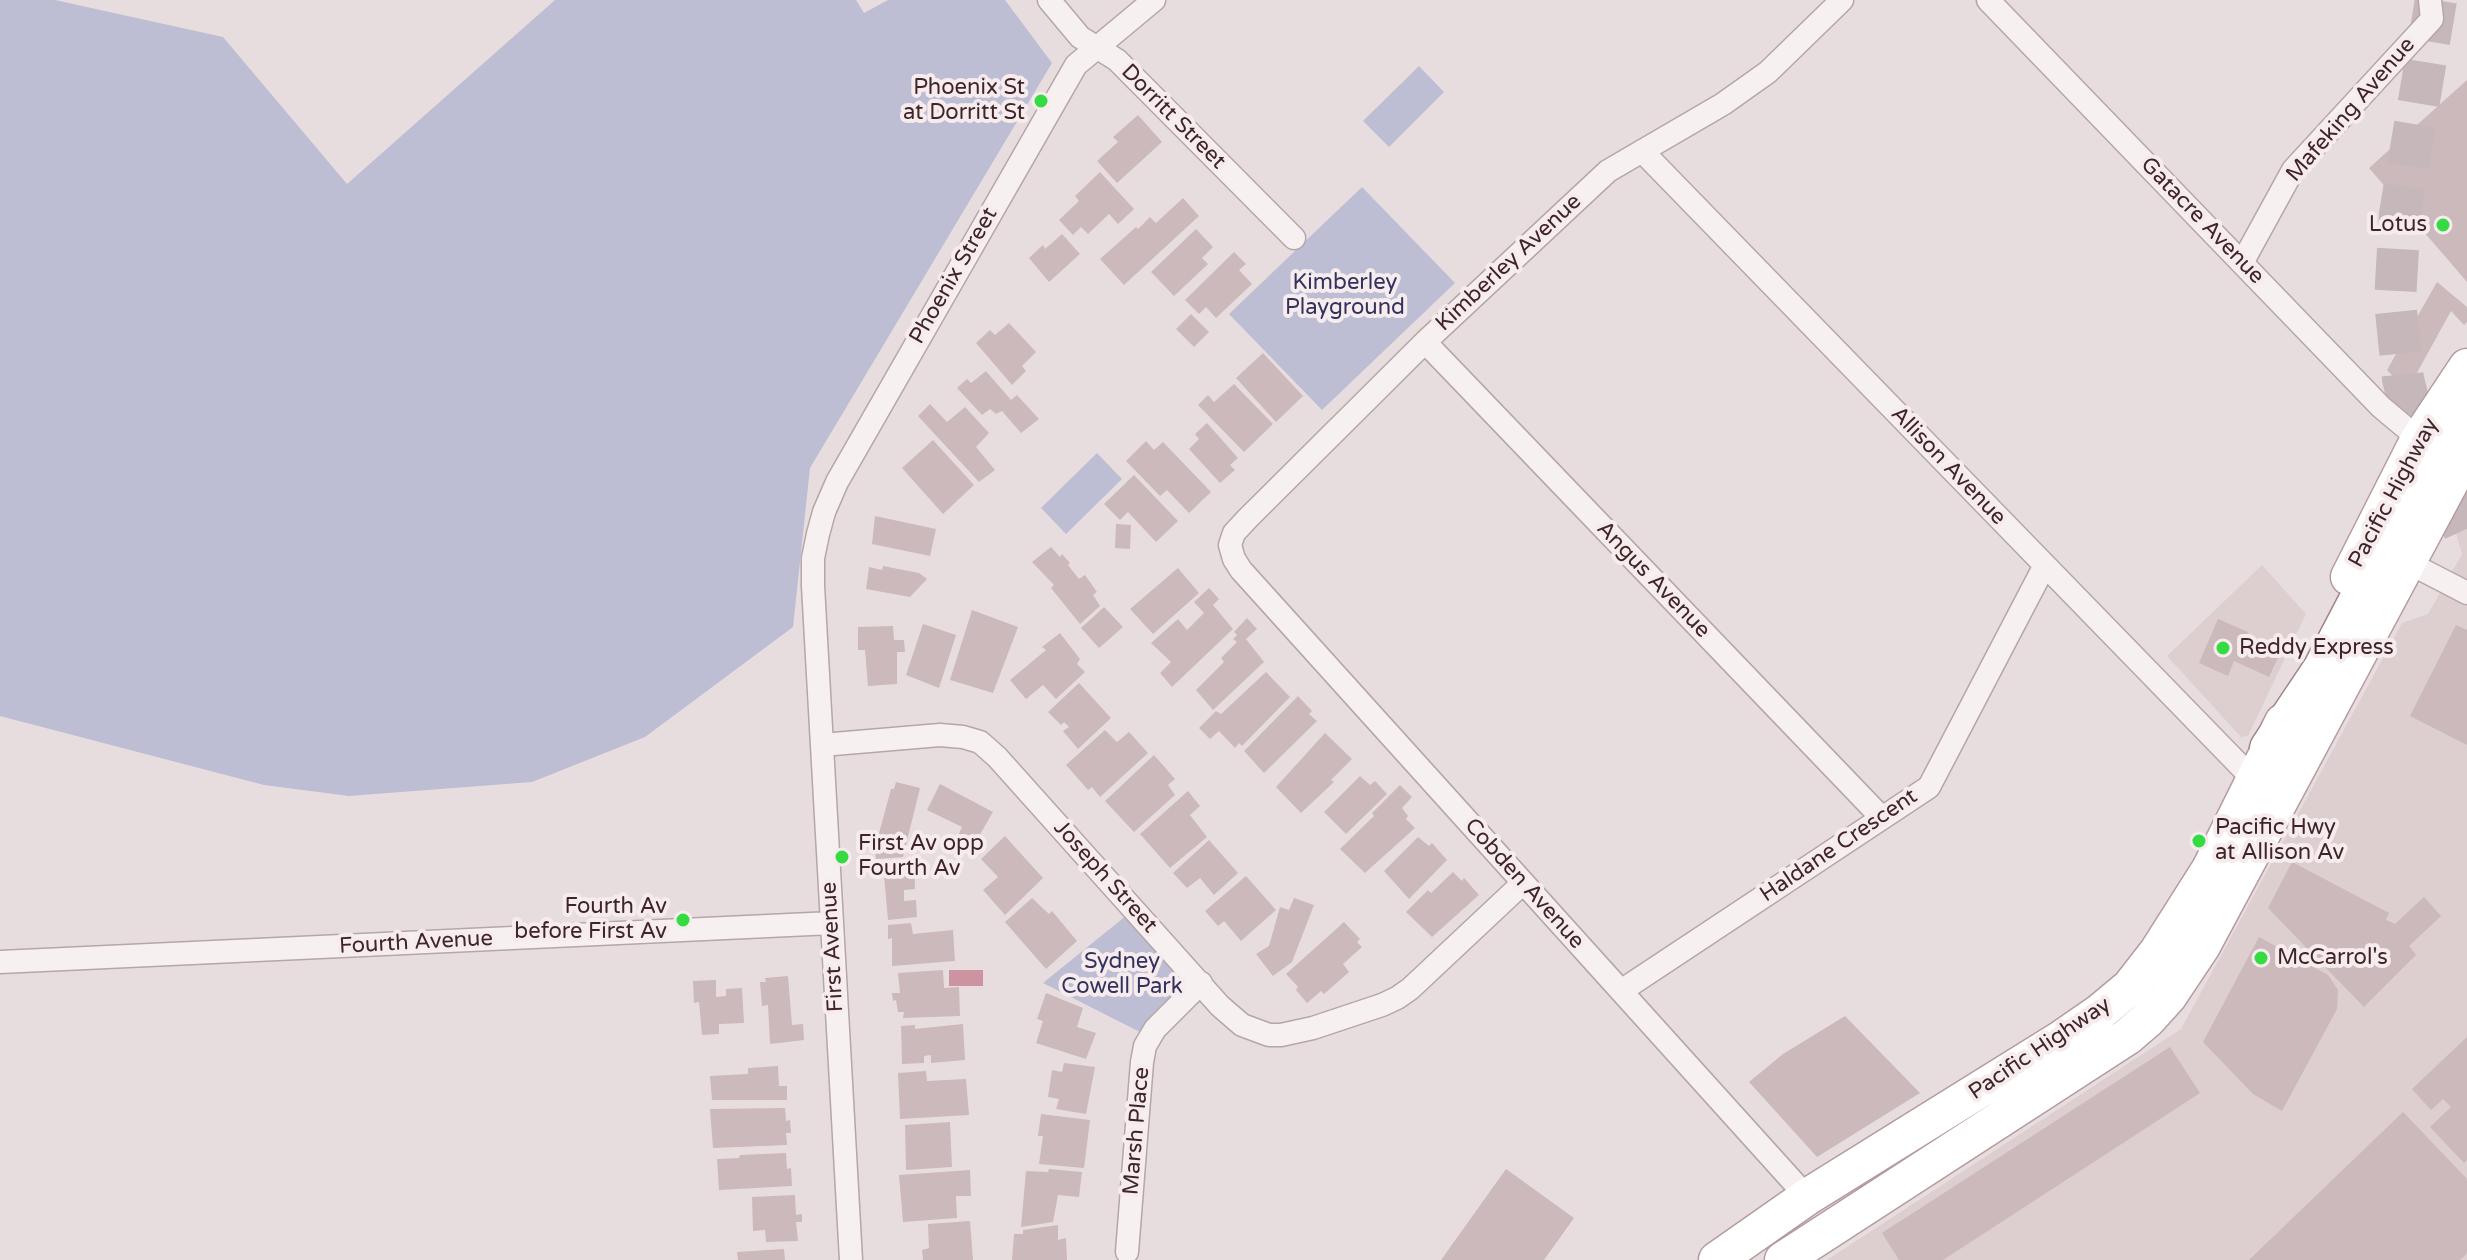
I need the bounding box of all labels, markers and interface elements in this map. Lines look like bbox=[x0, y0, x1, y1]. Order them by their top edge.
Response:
street label: Mafeking Avenue bbox=[2281, 32, 2421, 188]
street label: Dorritt Street bbox=[1115, 59, 1231, 175]
place label: Phoenix St at Dorritt St bbox=[903, 75, 1025, 126]
marker: Phoenix St at Dorritt St bbox=[1032, 92, 1050, 110]
street label: Gatacre Avenue bbox=[2135, 152, 2269, 290]
street label: Kimberley Avenue bbox=[1431, 189, 1587, 337]
street label: Phoenix Street bbox=[904, 203, 1004, 349]
place label: Lotus bbox=[2369, 212, 2427, 238]
marker: Lotus bbox=[2434, 216, 2452, 234]
park label: Kimberley Playground bbox=[1285, 270, 1405, 322]
street label: Allison Avenue bbox=[1885, 401, 2011, 531]
street label: Pacific Highway bbox=[2344, 414, 2444, 572]
street label: Angus Avenue bbox=[1591, 516, 1715, 644]
place label: Reddy Express bbox=[2239, 635, 2394, 661]
marker: Reddy Express bbox=[2214, 639, 2232, 657]
street label: Haldane Crescent bbox=[1755, 784, 1923, 908]
street label: Cobden Avenue bbox=[1459, 813, 1589, 955]
street label: Joseph Street bbox=[1048, 815, 1162, 939]
place label: Pacific Hwy at Allison Av bbox=[2215, 815, 2344, 866]
place label: First Av opp Fourth Av bbox=[858, 831, 984, 882]
marker: Pacific Hwy at Allison Av bbox=[2190, 832, 2208, 850]
marker: First Av opp Fourth Av bbox=[833, 848, 851, 866]
street label: First Avenue bbox=[816, 881, 850, 1013]
place label: Fourth Av before First Av bbox=[514, 894, 667, 946]
marker: Fourth Av before First Av bbox=[674, 911, 692, 929]
street label: Fourth Avenue bbox=[338, 926, 494, 960]
place label: McCarrol's bbox=[2277, 945, 2388, 971]
park label: Sydney Cowell Park bbox=[1061, 949, 1183, 1000]
marker: McCarrol's bbox=[2252, 949, 2270, 967]
street label: Pacific Highway bbox=[1964, 992, 2116, 1106]
street label: Marsh Place bbox=[1118, 1066, 1156, 1196]

